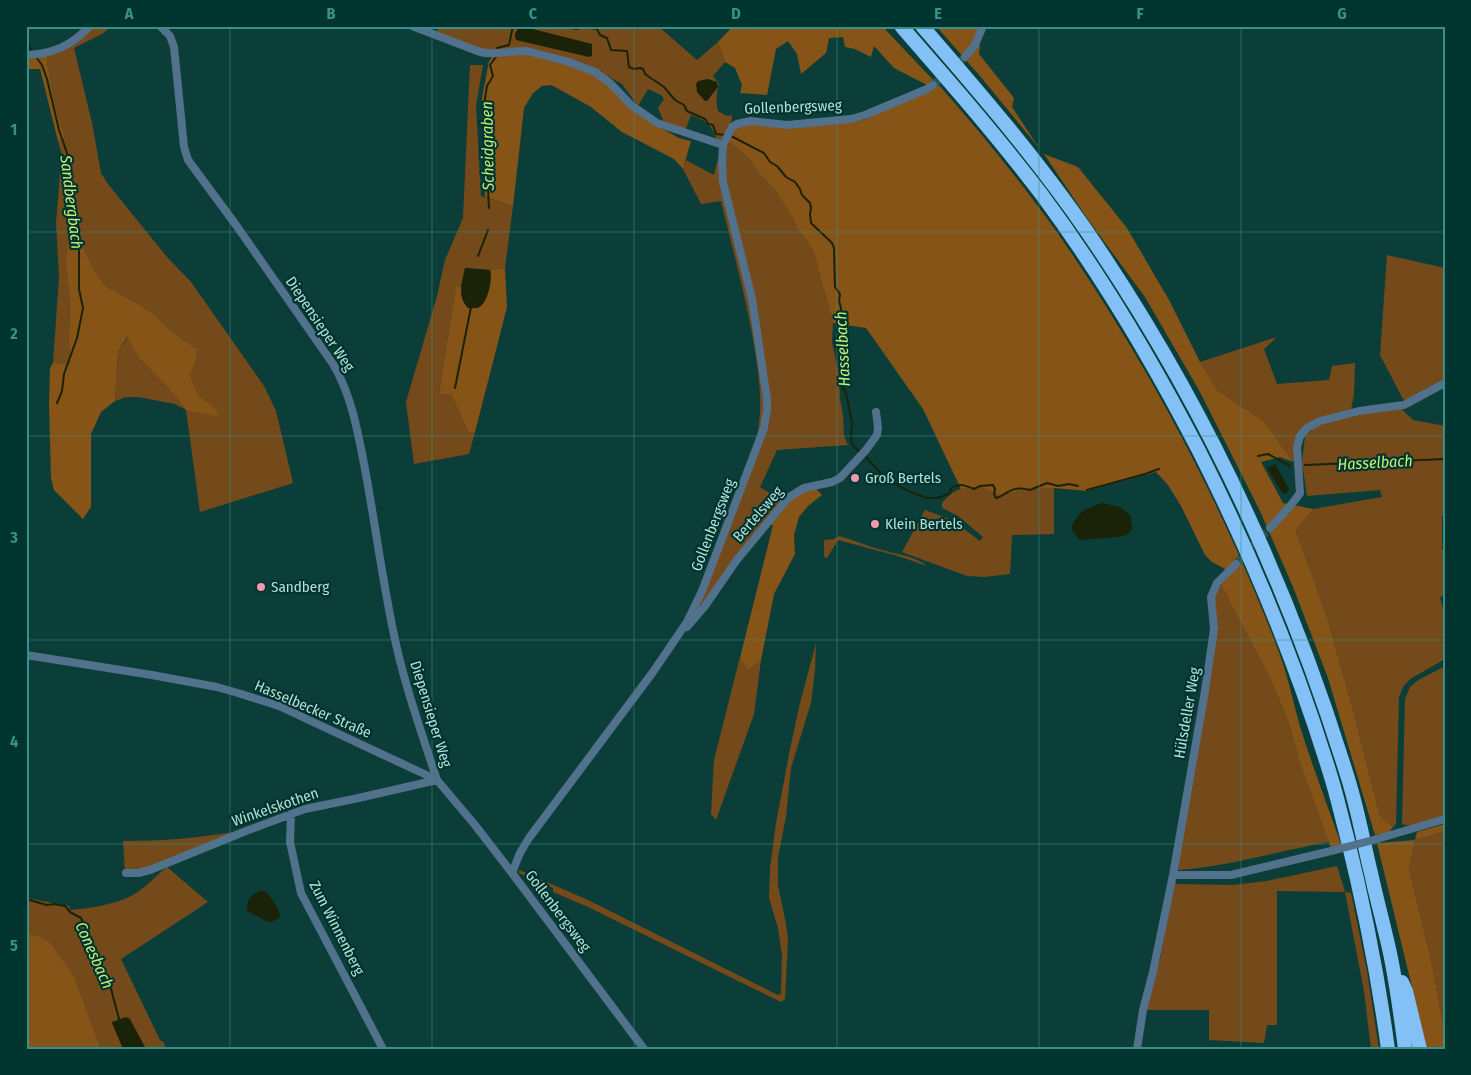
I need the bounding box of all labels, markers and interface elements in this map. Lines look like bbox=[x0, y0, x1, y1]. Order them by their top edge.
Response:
text: A bbox=[124, 4, 134, 23]
text: B bbox=[327, 4, 336, 23]
text: C bbox=[529, 4, 538, 23]
text: D bbox=[731, 4, 741, 23]
text: E bbox=[934, 4, 942, 23]
text: F bbox=[1136, 4, 1144, 23]
text: G bbox=[1337, 4, 1347, 23]
street label: Gollenbergsweg bbox=[744, 96, 842, 118]
water label: Scheidgraben bbox=[477, 101, 498, 192]
text: 1 bbox=[11, 120, 17, 139]
water label: Sandbergbach bbox=[56, 153, 87, 250]
street label: Diepensieper Weg bbox=[282, 273, 358, 375]
water label: Hasselbach bbox=[831, 311, 854, 387]
text: 2 bbox=[9, 324, 18, 343]
water label: Hasselbach bbox=[1337, 451, 1413, 474]
place label: Groß Bertels bbox=[865, 469, 941, 487]
marker: Groß Bertels bbox=[849, 472, 861, 484]
street label: Gollenbergsweg bbox=[687, 476, 739, 574]
street label: Bertelsweg bbox=[729, 483, 787, 545]
place label: Klein Bertels bbox=[885, 515, 963, 533]
marker: Klein Bertels bbox=[869, 518, 881, 530]
text: 3 bbox=[9, 528, 18, 547]
place label: Sandberg bbox=[271, 578, 329, 596]
marker: Sandberg bbox=[255, 581, 267, 593]
street label: Diepensieper Weg bbox=[406, 659, 456, 769]
street label: Hülsdeller Weg bbox=[1170, 666, 1204, 760]
street label: Hasselbecker Straße bbox=[252, 676, 374, 742]
text: 4 bbox=[10, 732, 18, 751]
street label: Winkelskothen bbox=[229, 784, 321, 830]
street label: Gollenbergsweg bbox=[521, 867, 595, 955]
street label: Zum Winnenberg bbox=[306, 878, 368, 978]
water label: Conesbach bbox=[71, 919, 118, 991]
text: 5 bbox=[10, 936, 18, 955]

